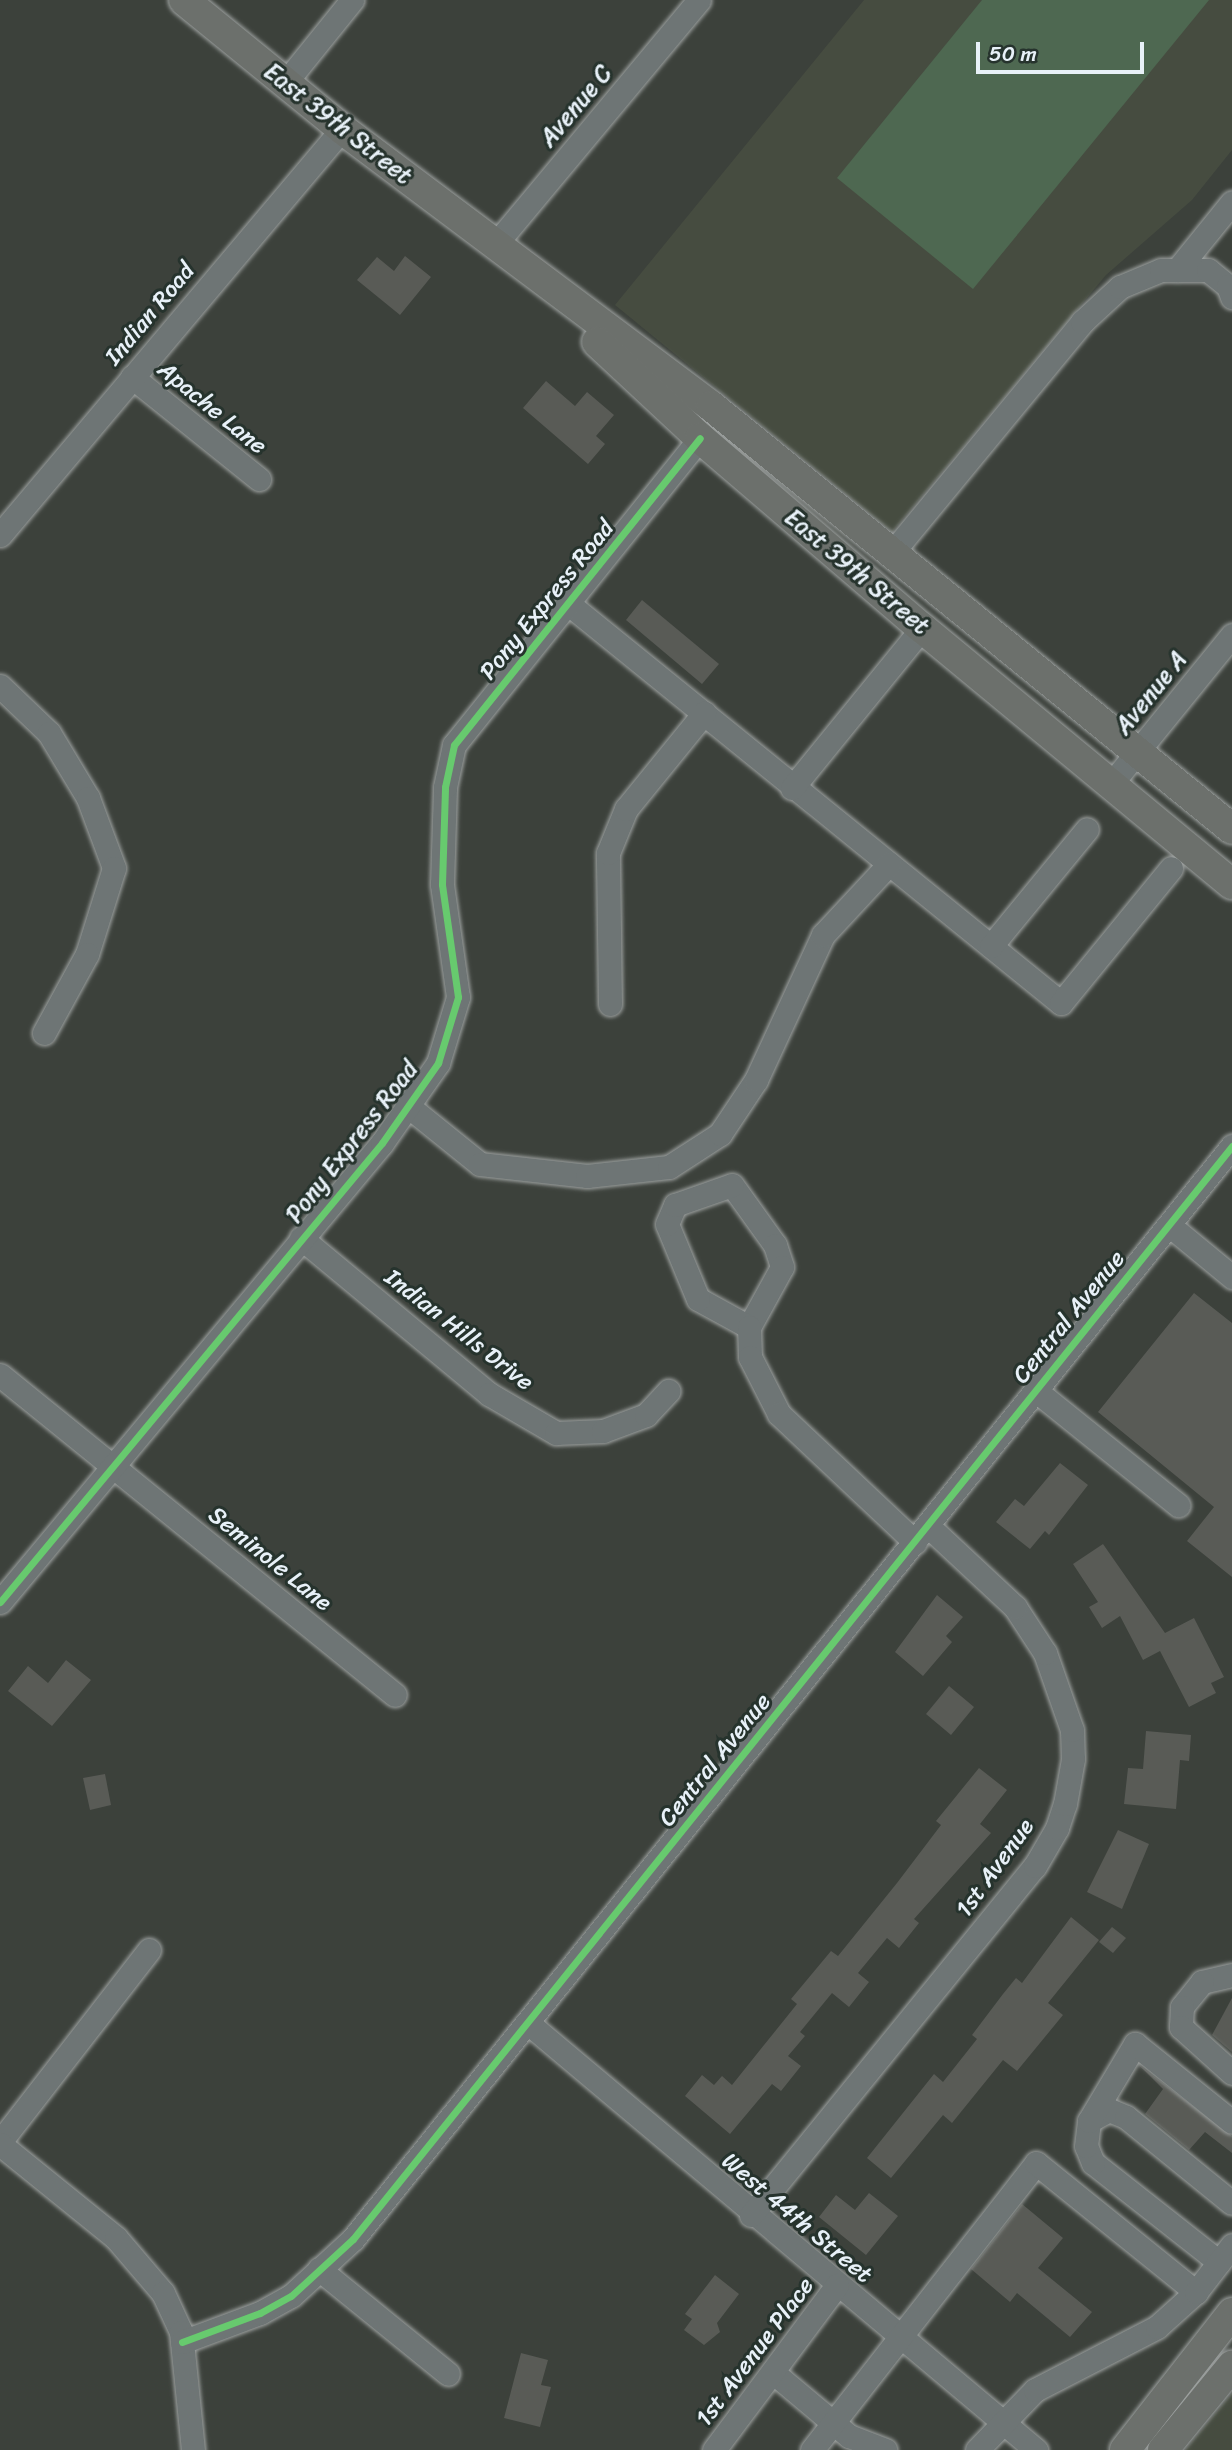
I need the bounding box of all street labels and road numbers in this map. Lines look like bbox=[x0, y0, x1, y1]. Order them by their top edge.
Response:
street label: East 39th Street bbox=[258, 57, 418, 191]
street label: Avenue C bbox=[534, 59, 618, 153]
street label: Indian Road bbox=[99, 257, 201, 371]
street label: Apache Lane bbox=[152, 355, 272, 461]
street label: East 39th Street bbox=[779, 503, 935, 641]
street label: Pony Express Road bbox=[473, 514, 621, 686]
street label: Avenue A bbox=[1109, 646, 1193, 740]
street label: Pony Express Road bbox=[280, 1055, 424, 1229]
street label: Central Avenue bbox=[1007, 1245, 1131, 1389]
street label: Indian Hills Drive bbox=[379, 1263, 539, 1397]
street label: Seminole Lane bbox=[202, 1500, 338, 1618]
street label: Central Avenue bbox=[653, 1688, 777, 1832]
street label: 1st Avenue bbox=[950, 1813, 1040, 1923]
street label: West 44th Street bbox=[716, 2147, 878, 2289]
street label: 1st Avenue Place bbox=[690, 2272, 820, 2432]

